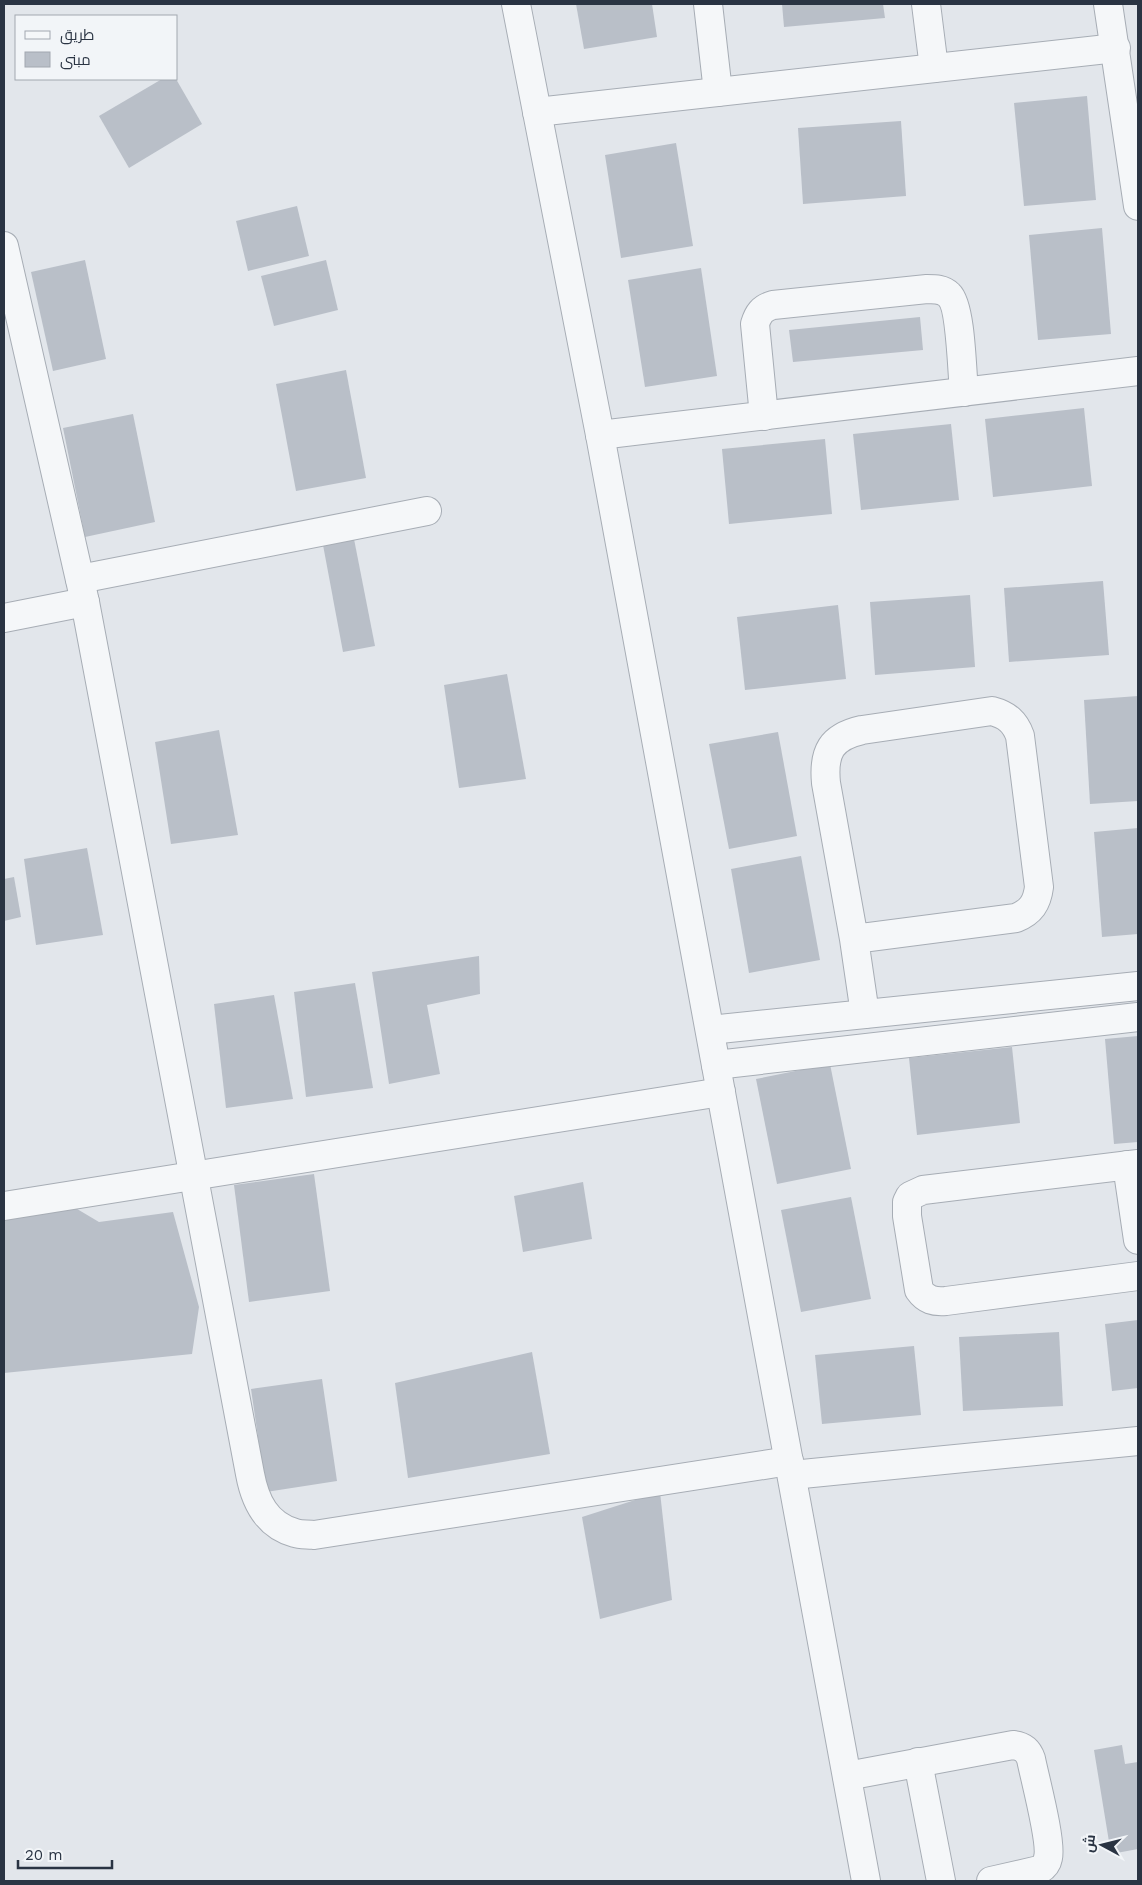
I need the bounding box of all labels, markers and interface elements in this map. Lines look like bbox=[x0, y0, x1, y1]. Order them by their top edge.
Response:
legend bbox=[15, 15, 178, 80]
text: طريق bbox=[60, 26, 94, 45]
text: مبنى bbox=[60, 51, 91, 70]
north arrow bbox=[1077, 1820, 1127, 1870]
text: ش bbox=[1080, 1833, 1099, 1853]
scale bar bbox=[18, 1838, 111, 1870]
text: 20 m bbox=[25, 1846, 63, 1864]

